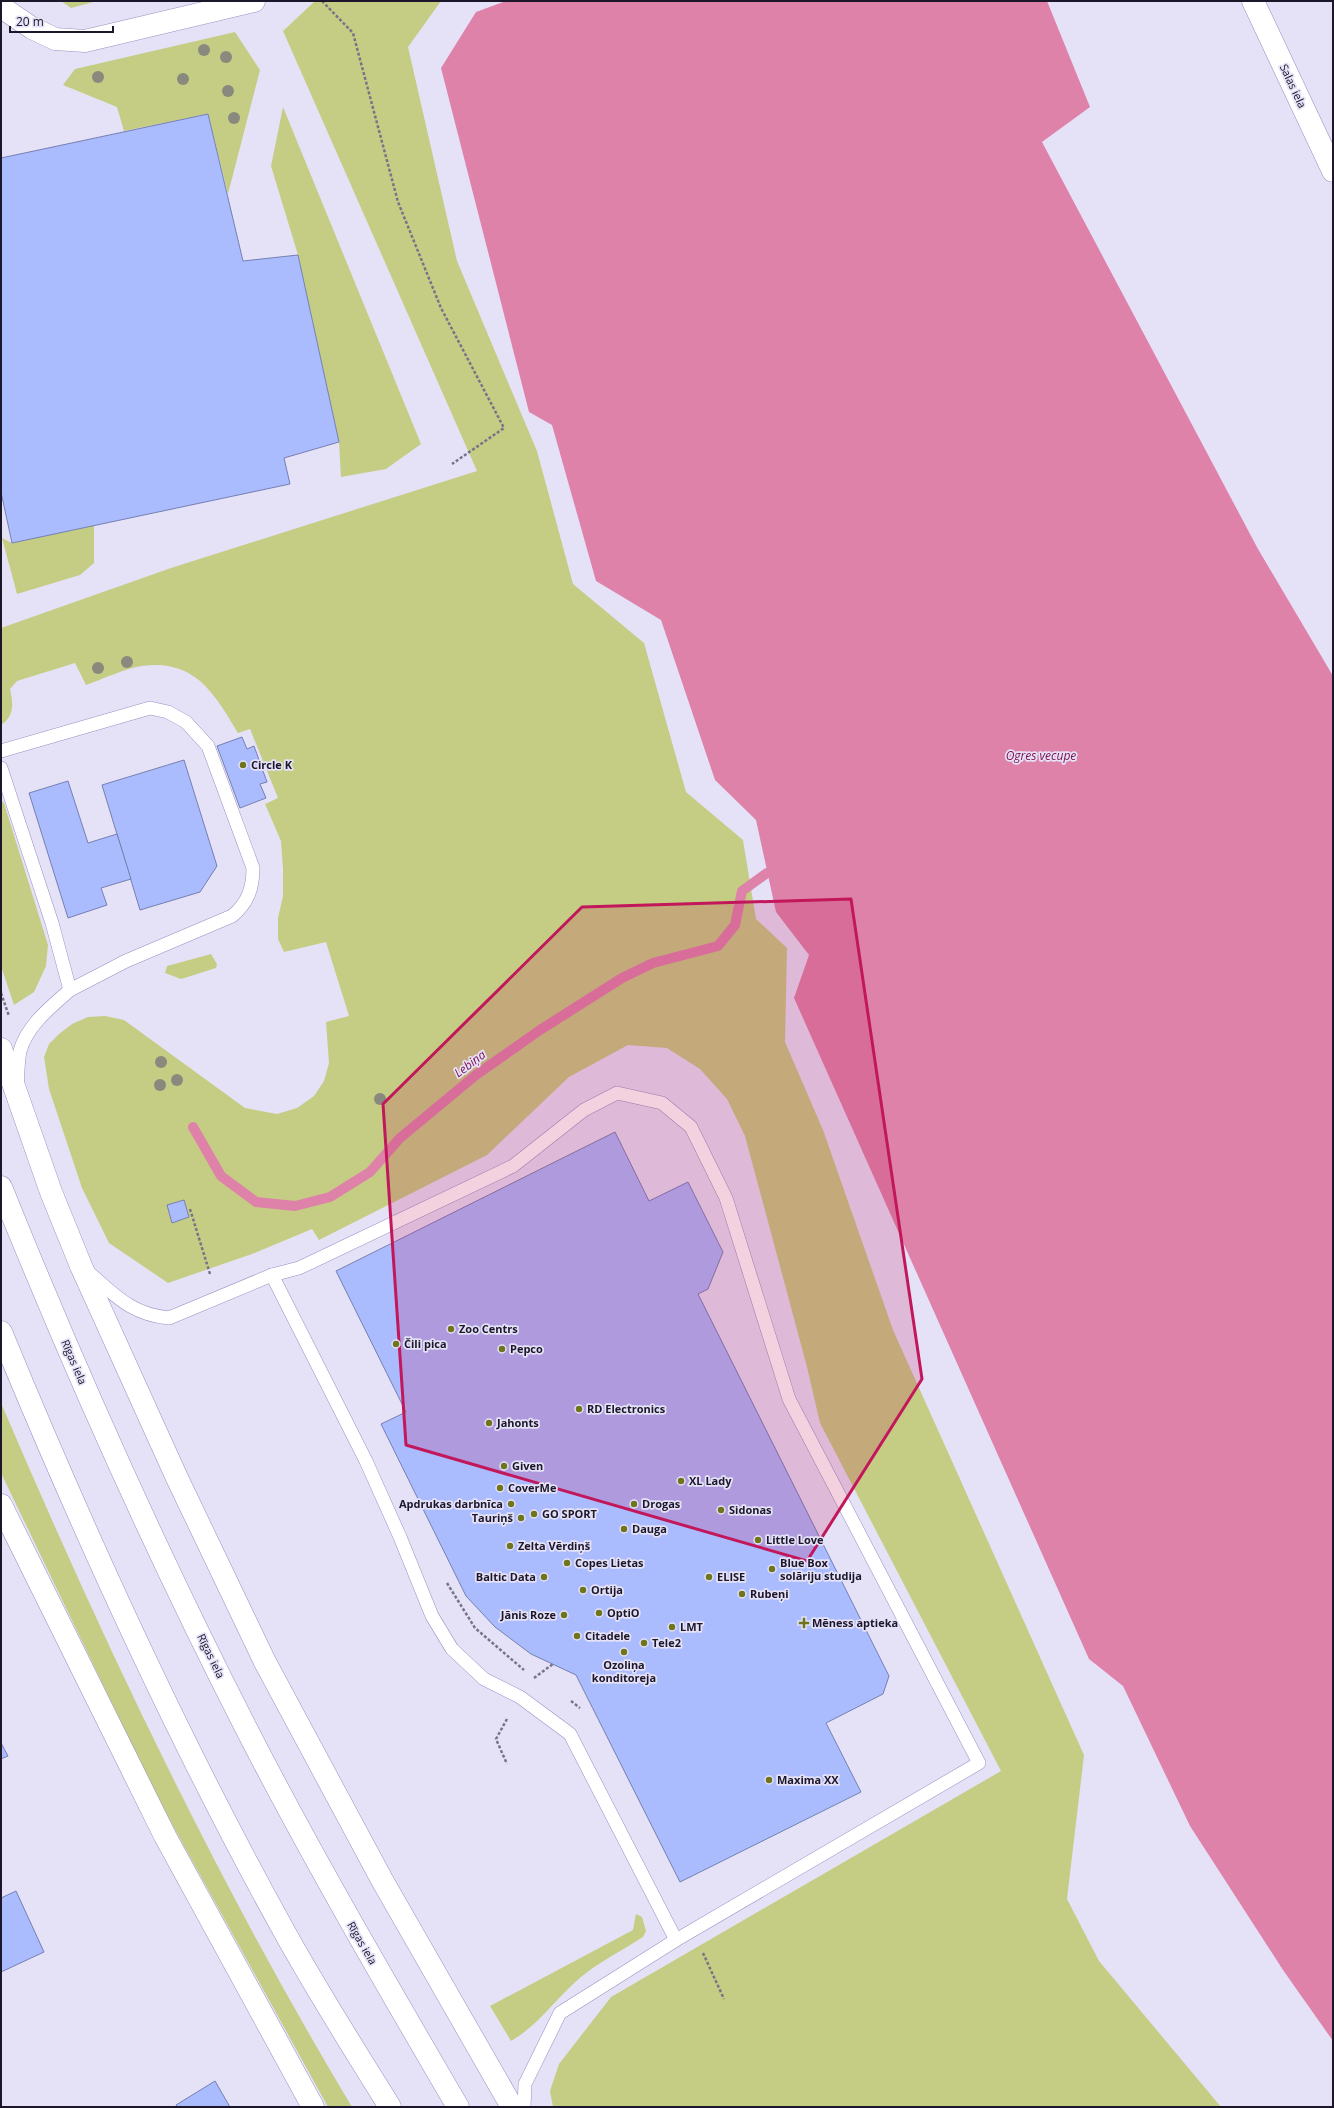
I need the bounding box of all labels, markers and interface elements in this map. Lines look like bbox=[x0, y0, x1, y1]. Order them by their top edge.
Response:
scale bar bbox=[10, 8, 113, 34]
text: 20 m bbox=[16, 13, 44, 30]
street label: Salas iela bbox=[1277, 61, 1310, 110]
water label: Ogres vecupe bbox=[1006, 747, 1076, 764]
place label: Circle K bbox=[251, 757, 293, 772]
marker: Circle K bbox=[238, 760, 248, 770]
water label: Lebiņa bbox=[450, 1046, 489, 1081]
place label: Zoo Centrs bbox=[459, 1321, 518, 1336]
marker: Zoo Centrs bbox=[446, 1324, 456, 1334]
place label: Čili pica bbox=[404, 1336, 447, 1351]
street label: Rīgas iela bbox=[58, 1337, 91, 1387]
marker: Čili pica bbox=[391, 1339, 401, 1349]
place label: Pepco bbox=[510, 1341, 543, 1356]
marker: Pepco bbox=[497, 1344, 507, 1354]
place label: RD Electronics bbox=[587, 1401, 666, 1416]
marker: RD Electronics bbox=[574, 1404, 584, 1414]
place label: Jahonts bbox=[496, 1415, 539, 1430]
marker: Jahonts bbox=[484, 1418, 494, 1428]
place label: Given bbox=[512, 1458, 543, 1473]
marker: Given bbox=[499, 1461, 509, 1471]
place label: XL Lady bbox=[689, 1473, 732, 1488]
marker: XL Lady bbox=[676, 1476, 686, 1486]
place label: CoverMe bbox=[508, 1480, 557, 1495]
marker: CoverMe bbox=[495, 1483, 505, 1493]
place label: Apdrukas darbnīca bbox=[399, 1496, 503, 1511]
place label: Drogas bbox=[642, 1496, 681, 1511]
marker: Apdrukas darbnīca bbox=[506, 1499, 516, 1509]
marker: Drogas bbox=[629, 1499, 639, 1509]
place label: Sidonas bbox=[729, 1502, 772, 1517]
marker: Sidonas bbox=[716, 1505, 726, 1515]
place label: GO SPORT bbox=[542, 1506, 598, 1521]
marker: GO SPORT bbox=[529, 1509, 539, 1519]
place label: Tauriņš bbox=[472, 1510, 514, 1525]
marker: Tauriņš bbox=[516, 1513, 526, 1523]
place label: Dauga bbox=[632, 1521, 667, 1536]
marker: Dauga bbox=[619, 1524, 629, 1534]
place label: Little Love bbox=[766, 1532, 824, 1547]
marker: Little Love bbox=[753, 1535, 763, 1545]
place label: Zelta Vērdiņš bbox=[518, 1538, 591, 1553]
marker: Zelta Vērdiņš bbox=[505, 1541, 515, 1551]
place label: Copes Lietas bbox=[575, 1555, 644, 1570]
place label: Blue Box solāriju studija bbox=[780, 1555, 862, 1583]
marker: Copes Lietas bbox=[562, 1558, 572, 1568]
marker: Blue Box solāriju studija bbox=[767, 1564, 777, 1574]
place label: Baltic Data bbox=[476, 1569, 536, 1584]
place label: ELISE bbox=[717, 1569, 745, 1584]
marker: Baltic Data bbox=[539, 1572, 549, 1582]
marker: ELISE bbox=[704, 1572, 714, 1582]
place label: Ortija bbox=[591, 1582, 623, 1597]
marker: Ortija bbox=[578, 1585, 588, 1595]
place label: Rubeņi bbox=[750, 1586, 789, 1601]
marker: Rubeņi bbox=[737, 1589, 747, 1599]
place label: OptiO bbox=[607, 1605, 640, 1620]
place label: Jānis Roze bbox=[500, 1607, 556, 1622]
marker: OptiO bbox=[594, 1608, 604, 1618]
marker: Jānis Roze bbox=[559, 1610, 569, 1620]
place label: Mēness aptieka bbox=[812, 1615, 898, 1630]
marker: Mēness aptieka bbox=[799, 1618, 809, 1628]
place label: LMT bbox=[680, 1619, 704, 1634]
marker: LMT bbox=[667, 1622, 677, 1632]
place label: Citadele bbox=[585, 1628, 631, 1643]
street label: Rīgas iela bbox=[194, 1631, 229, 1680]
marker: Citadele bbox=[572, 1631, 582, 1641]
place label: Tele2 bbox=[652, 1635, 681, 1650]
marker: Tele2 bbox=[639, 1638, 649, 1648]
marker: Ozoliņa konditoreja bbox=[619, 1647, 629, 1657]
place label: Ozoliņa konditoreja bbox=[592, 1657, 656, 1685]
place label: Maxima XX bbox=[777, 1772, 839, 1787]
marker: Maxima XX bbox=[764, 1775, 774, 1785]
street label: Rīgas iela bbox=[344, 1918, 381, 1967]

